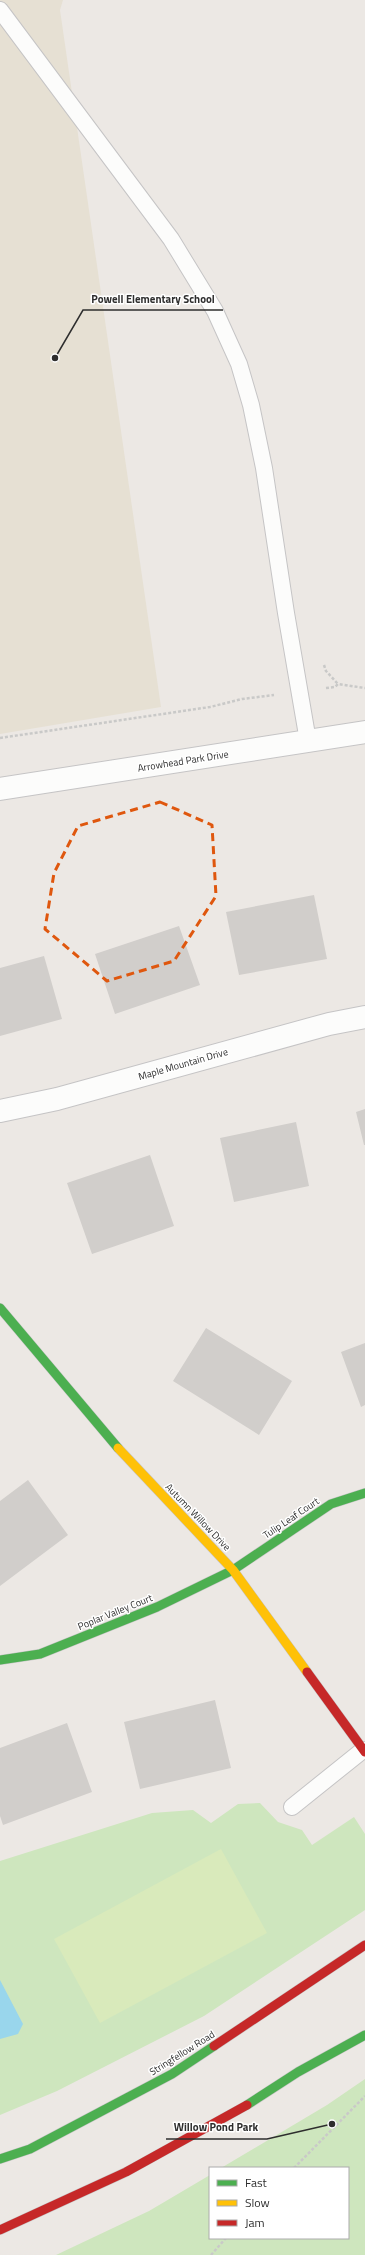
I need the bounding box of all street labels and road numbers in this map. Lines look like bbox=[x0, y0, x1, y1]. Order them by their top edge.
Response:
street label: Arrowhead Park Drive bbox=[137, 746, 229, 776]
street label: Maple Mountain Drive bbox=[136, 1044, 230, 1084]
street label: Autumn Willow Drive bbox=[162, 1480, 234, 1554]
street label: Tulip Leaf Court bbox=[260, 1493, 322, 1542]
street label: Poplar Valley Court bbox=[75, 1590, 155, 1634]
street label: Stringfellow Road bbox=[146, 2027, 218, 2079]

